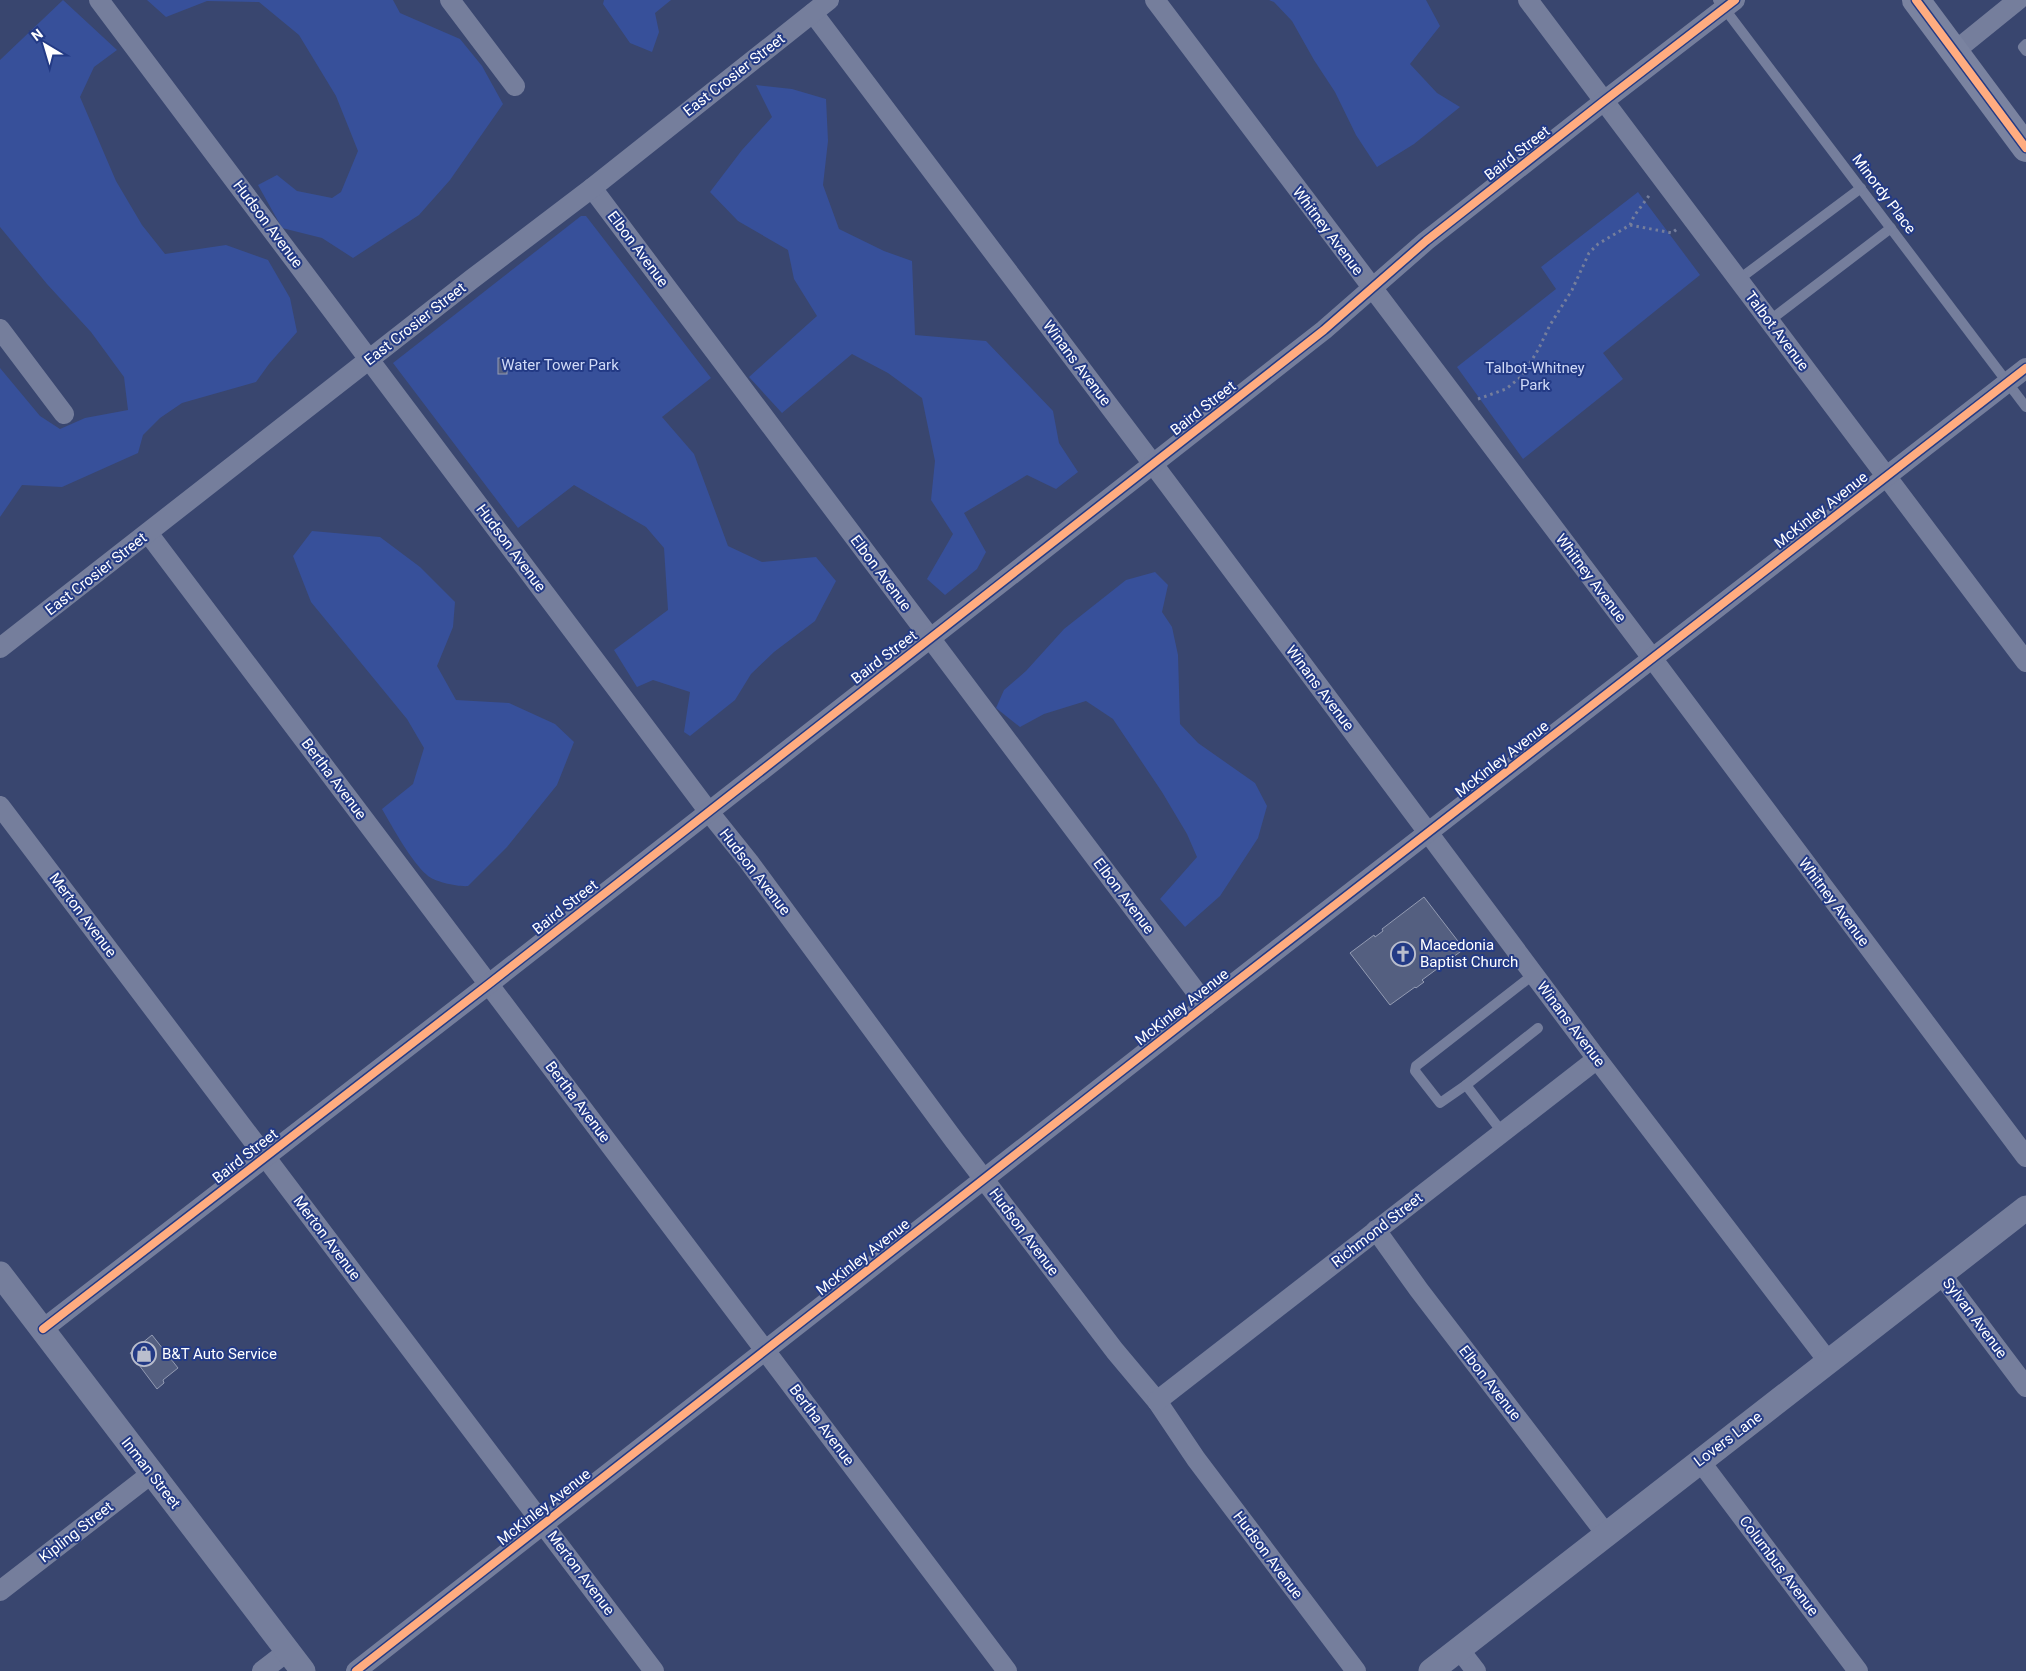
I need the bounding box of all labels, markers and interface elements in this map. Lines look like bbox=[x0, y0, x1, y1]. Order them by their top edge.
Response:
north arrow bbox=[20, 20, 70, 70]
text: N bbox=[28, 25, 46, 44]
street label: East Crosier Street bbox=[680, 30, 788, 120]
street label: Baird Street bbox=[1481, 122, 1553, 184]
street label: Minordy Place bbox=[1848, 151, 1920, 237]
street label: Hudson Avenue bbox=[229, 177, 307, 271]
street label: Whitney Avenue bbox=[1289, 183, 1367, 279]
street label: Elbon Avenue bbox=[604, 208, 672, 290]
street label: East Crosier Street bbox=[361, 279, 469, 369]
street label: Talbot Avenue bbox=[1741, 288, 1813, 374]
street label: Winans Avenue bbox=[1039, 317, 1115, 409]
park label: Water Tower Park bbox=[501, 356, 619, 374]
park label: Talbot-Whitney Park bbox=[1485, 359, 1585, 394]
street label: Baird Street bbox=[1167, 377, 1239, 439]
street label: McKinley Avenue bbox=[1771, 468, 1871, 552]
street label: Hudson Avenue bbox=[472, 501, 550, 595]
street label: East Crosier Street bbox=[42, 529, 150, 619]
street label: Whitney Avenue bbox=[1552, 530, 1630, 626]
street label: Elbon Avenue bbox=[847, 532, 915, 614]
street label: Baird Street bbox=[847, 626, 921, 688]
street label: Winans Avenue bbox=[1282, 642, 1358, 734]
street label: McKinley Avenue bbox=[1452, 717, 1552, 801]
street label: Bertha Avenue bbox=[298, 735, 370, 823]
street label: Hudson Avenue bbox=[716, 825, 794, 919]
street label: Whitney Avenue bbox=[1795, 854, 1873, 950]
street label: Elbon Avenue bbox=[1090, 855, 1158, 937]
street label: Merton Avenue bbox=[45, 869, 121, 961]
street label: Baird Street bbox=[529, 876, 601, 938]
place label: Macedonia Baptist Church bbox=[1420, 936, 1518, 971]
church icon: Macedonia Baptist Church bbox=[1390, 941, 1416, 967]
street label: McKinley Avenue bbox=[1132, 965, 1232, 1049]
street label: Winans Avenue bbox=[1533, 978, 1609, 1070]
street label: Bertha Avenue bbox=[542, 1058, 614, 1146]
street label: Baird Street bbox=[209, 1125, 281, 1187]
street label: Hudson Avenue bbox=[985, 1185, 1063, 1279]
street label: Richmond Street bbox=[1328, 1189, 1426, 1271]
street label: Merton Avenue bbox=[289, 1192, 365, 1284]
street label: McKinley Avenue bbox=[813, 1215, 913, 1299]
street label: Sylvan Avenue bbox=[1939, 1274, 2011, 1362]
shop icon: B&T Auto Service bbox=[131, 1341, 157, 1367]
street label: Elbon Avenue bbox=[1455, 1342, 1525, 1424]
place label: B&T Auto Service bbox=[162, 1345, 277, 1363]
street label: Bertha Avenue bbox=[786, 1381, 858, 1469]
street label: Lovers Lane bbox=[1690, 1408, 1766, 1470]
street label: Inman Street bbox=[118, 1434, 184, 1512]
street label: McKinley Avenue bbox=[494, 1465, 594, 1549]
street label: Kipling Street bbox=[35, 1498, 117, 1566]
street label: Hudson Avenue bbox=[1229, 1508, 1307, 1602]
street label: Columbus Avenue bbox=[1736, 1512, 1823, 1620]
street label: Merton Avenue bbox=[543, 1527, 619, 1619]

